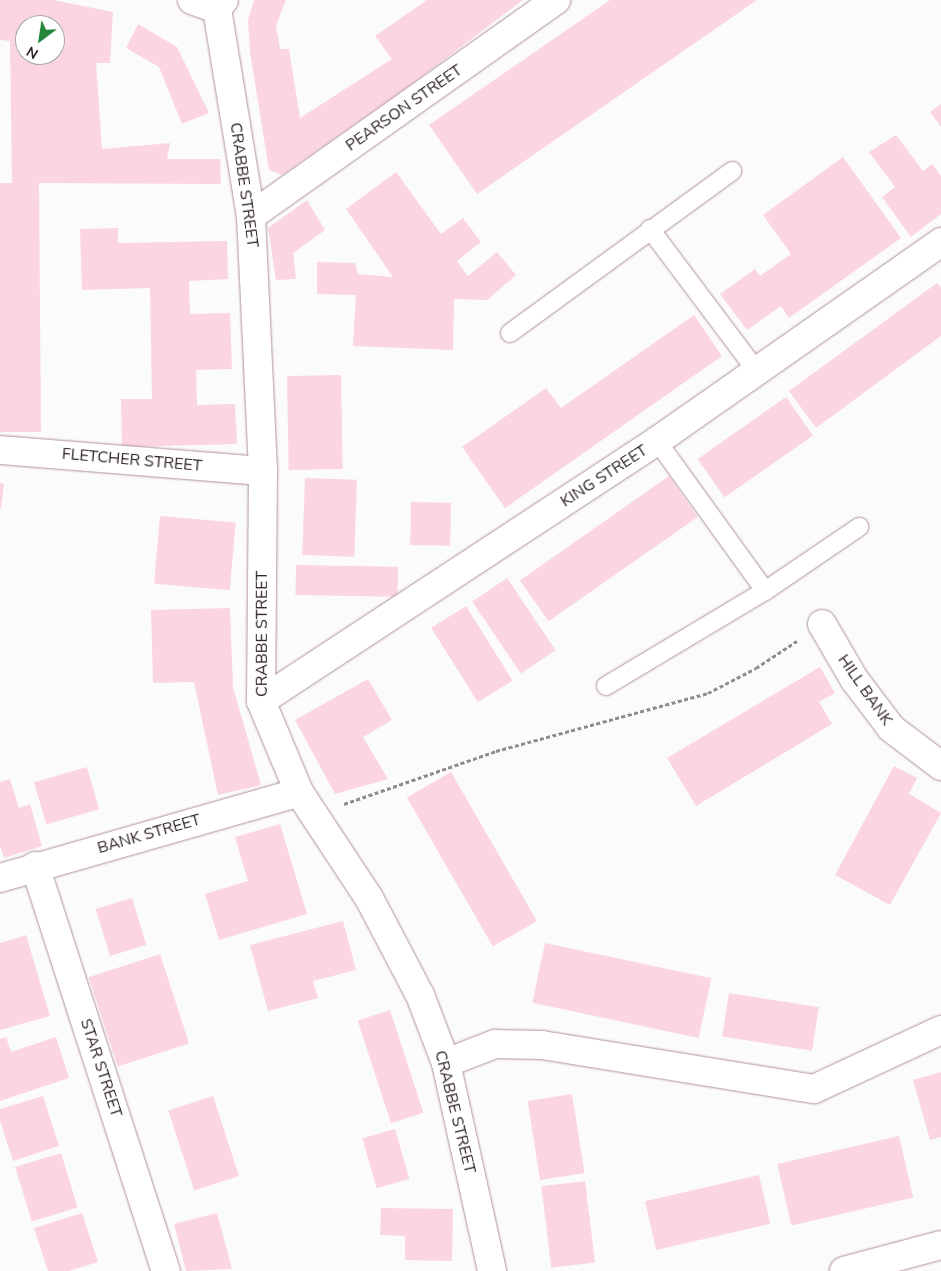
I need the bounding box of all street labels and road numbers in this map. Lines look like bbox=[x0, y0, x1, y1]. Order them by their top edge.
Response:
street label: PEARSON STREET bbox=[342, 61, 466, 155]
street label: CRABBE STREET bbox=[226, 121, 262, 249]
street label: KING STREET bbox=[557, 441, 651, 511]
street label: FLETCHER STREET bbox=[61, 444, 203, 476]
street label: CRABBE STREET bbox=[252, 571, 272, 697]
street label: HILL BANK bbox=[834, 651, 896, 729]
street label: BANK STREET bbox=[95, 810, 203, 858]
street label: STAR STREET bbox=[76, 1016, 126, 1120]
street label: CRABBE STREET bbox=[430, 1049, 480, 1175]

